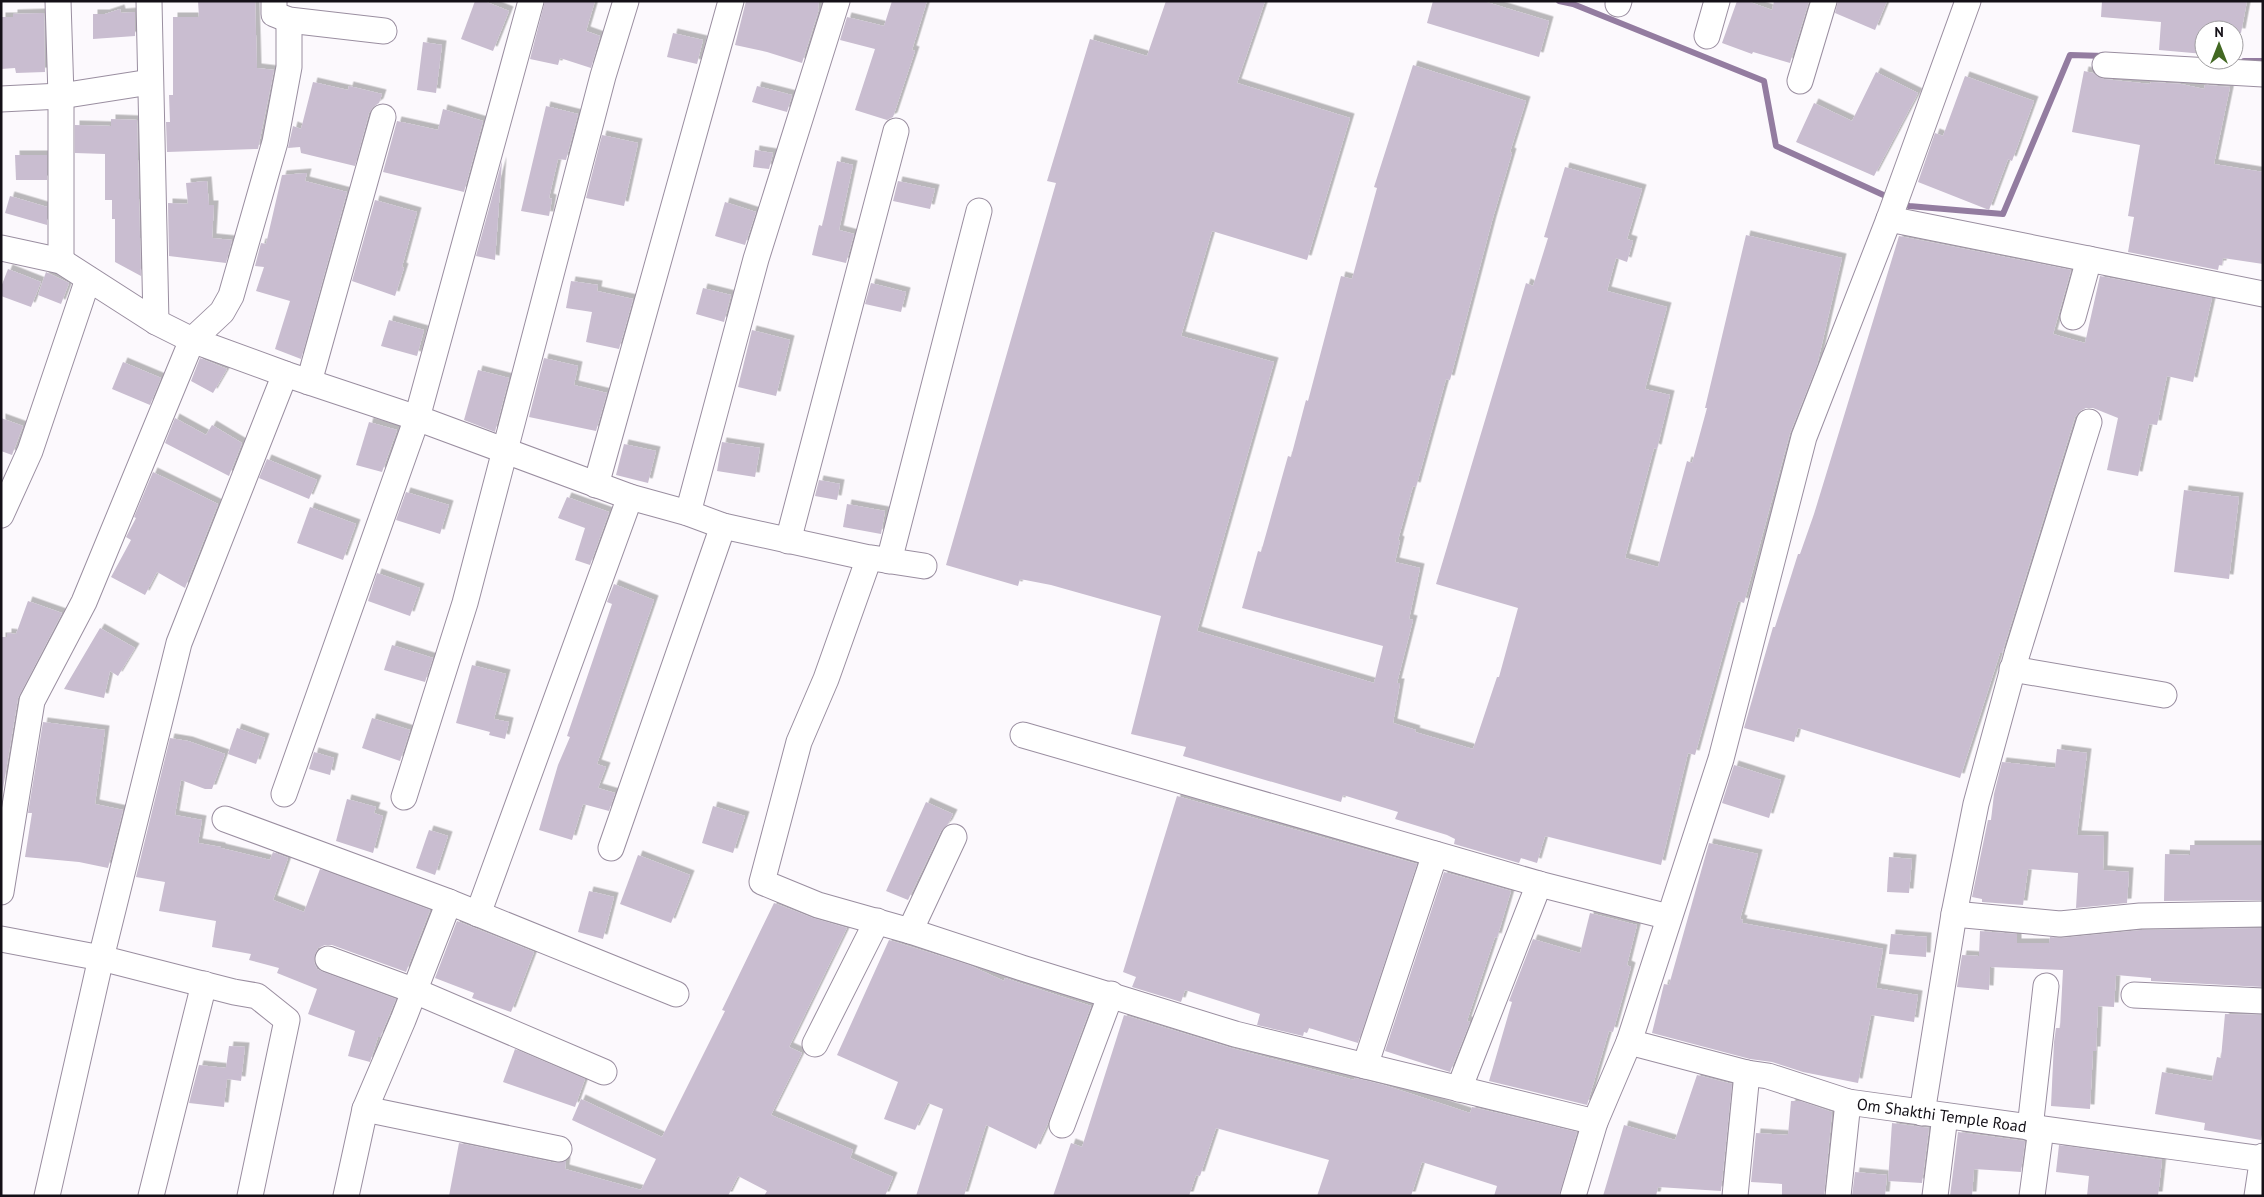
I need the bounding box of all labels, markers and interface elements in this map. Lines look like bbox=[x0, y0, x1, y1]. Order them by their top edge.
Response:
north arrow bbox=[2194, 20, 2244, 70]
text: N bbox=[2214, 23, 2224, 41]
street label: Om Shakthi Temple Road bbox=[1856, 1093, 2028, 1136]

